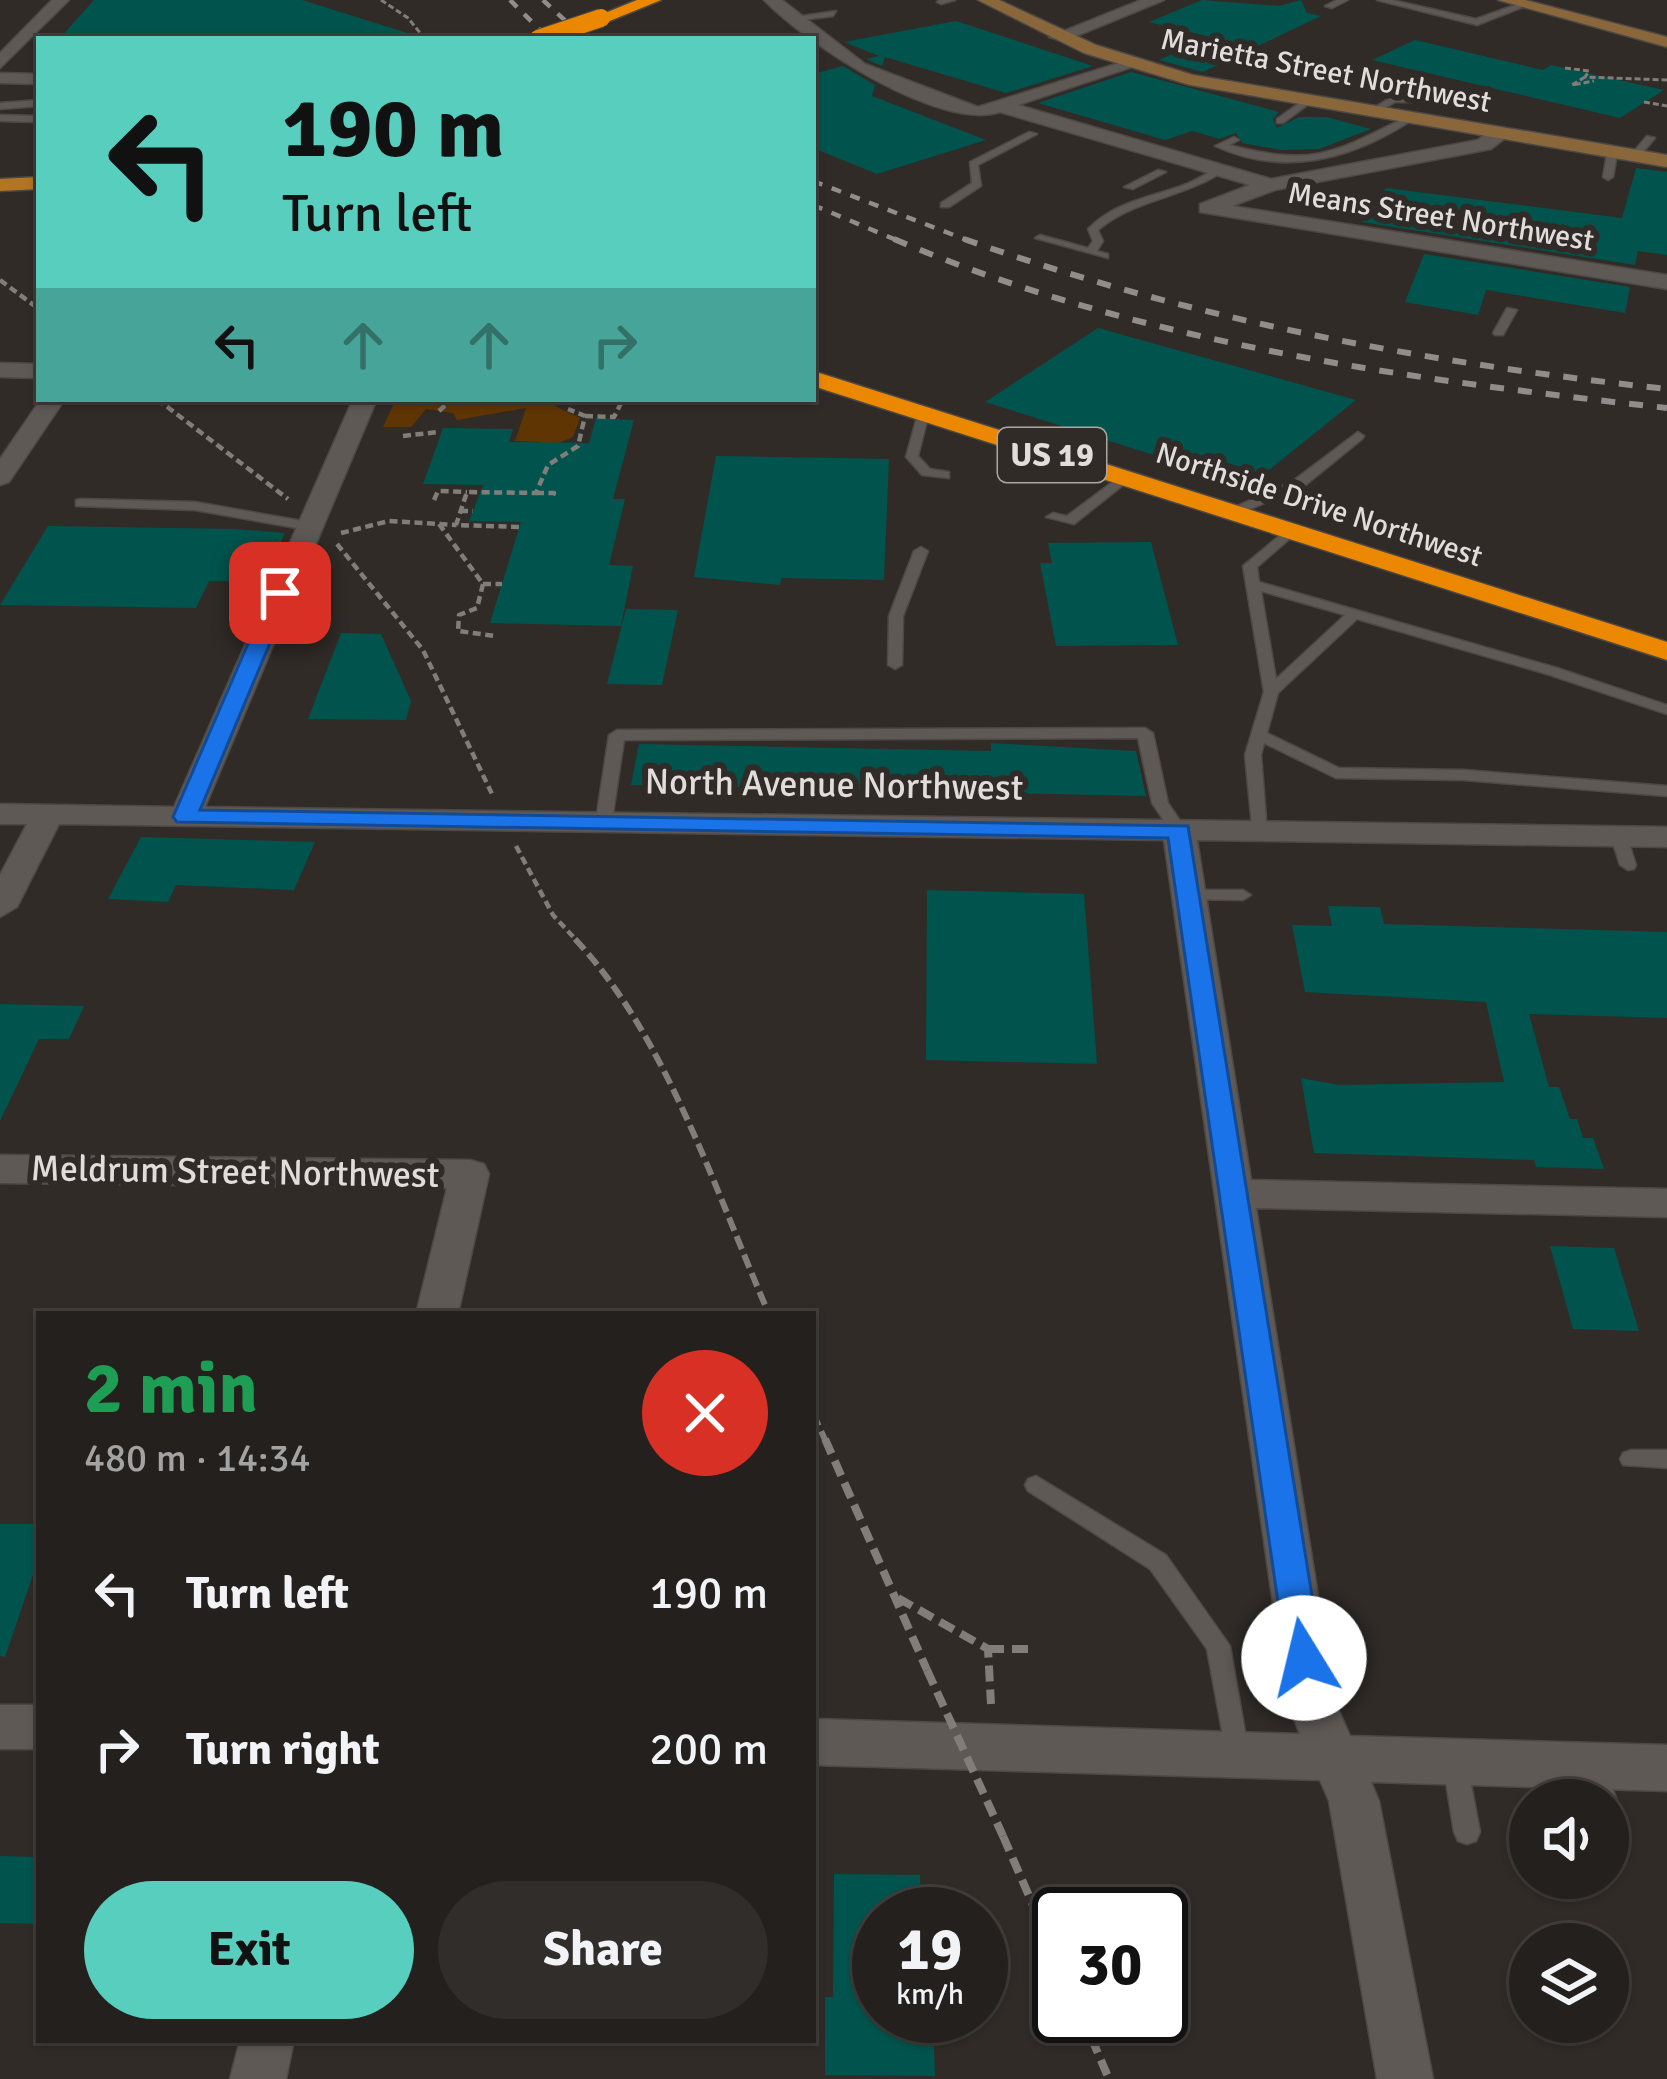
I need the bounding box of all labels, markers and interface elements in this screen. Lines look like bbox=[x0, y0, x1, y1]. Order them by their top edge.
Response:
street label: Marietta Street Northwest bbox=[1158, 21, 1494, 121]
text: 190 m bbox=[282, 77, 504, 181]
icon: left bbox=[84, 84, 240, 240]
street label: Means Street Northwest bbox=[1285, 175, 1597, 259]
text: Turn left bbox=[282, 180, 472, 247]
icon: left bbox=[204, 312, 270, 378]
icon: ahead bbox=[330, 312, 396, 378]
icon: ahead bbox=[456, 312, 522, 378]
icon: right bbox=[582, 312, 648, 378]
road number: US 19 bbox=[998, 428, 1106, 482]
street label: Northside Drive Northwest bbox=[1151, 435, 1487, 575]
pin bbox=[229, 542, 331, 644]
icon: arrive bbox=[247, 560, 313, 626]
street label: North Avenue Northwest bbox=[644, 759, 1024, 811]
street label: Meldrum Street Northwest bbox=[30, 1146, 440, 1198]
text: 2 min bbox=[84, 1344, 258, 1433]
button: close bbox=[642, 1350, 768, 1476]
text: 480 m · 14:34 bbox=[84, 1434, 311, 1482]
icon: left bbox=[84, 1560, 150, 1626]
text: Turn left bbox=[186, 1566, 349, 1621]
text: 190 m bbox=[649, 1566, 768, 1621]
position arrow bbox=[1241, 1595, 1367, 1721]
icon: right bbox=[84, 1716, 150, 1782]
text: Turn right bbox=[186, 1722, 380, 1777]
text: 200 m bbox=[649, 1722, 768, 1777]
map controls bbox=[1509, 1779, 1629, 2043]
button: sound bbox=[1509, 1779, 1629, 1899]
button: Exit bbox=[84, 1881, 414, 2019]
button: Share bbox=[438, 1881, 768, 2019]
speed limit sign: 30 bbox=[1032, 1887, 1188, 2043]
text: 19 bbox=[898, 1913, 962, 1987]
button: layers bbox=[1509, 1923, 1629, 2043]
text: km/h bbox=[896, 1976, 964, 2013]

